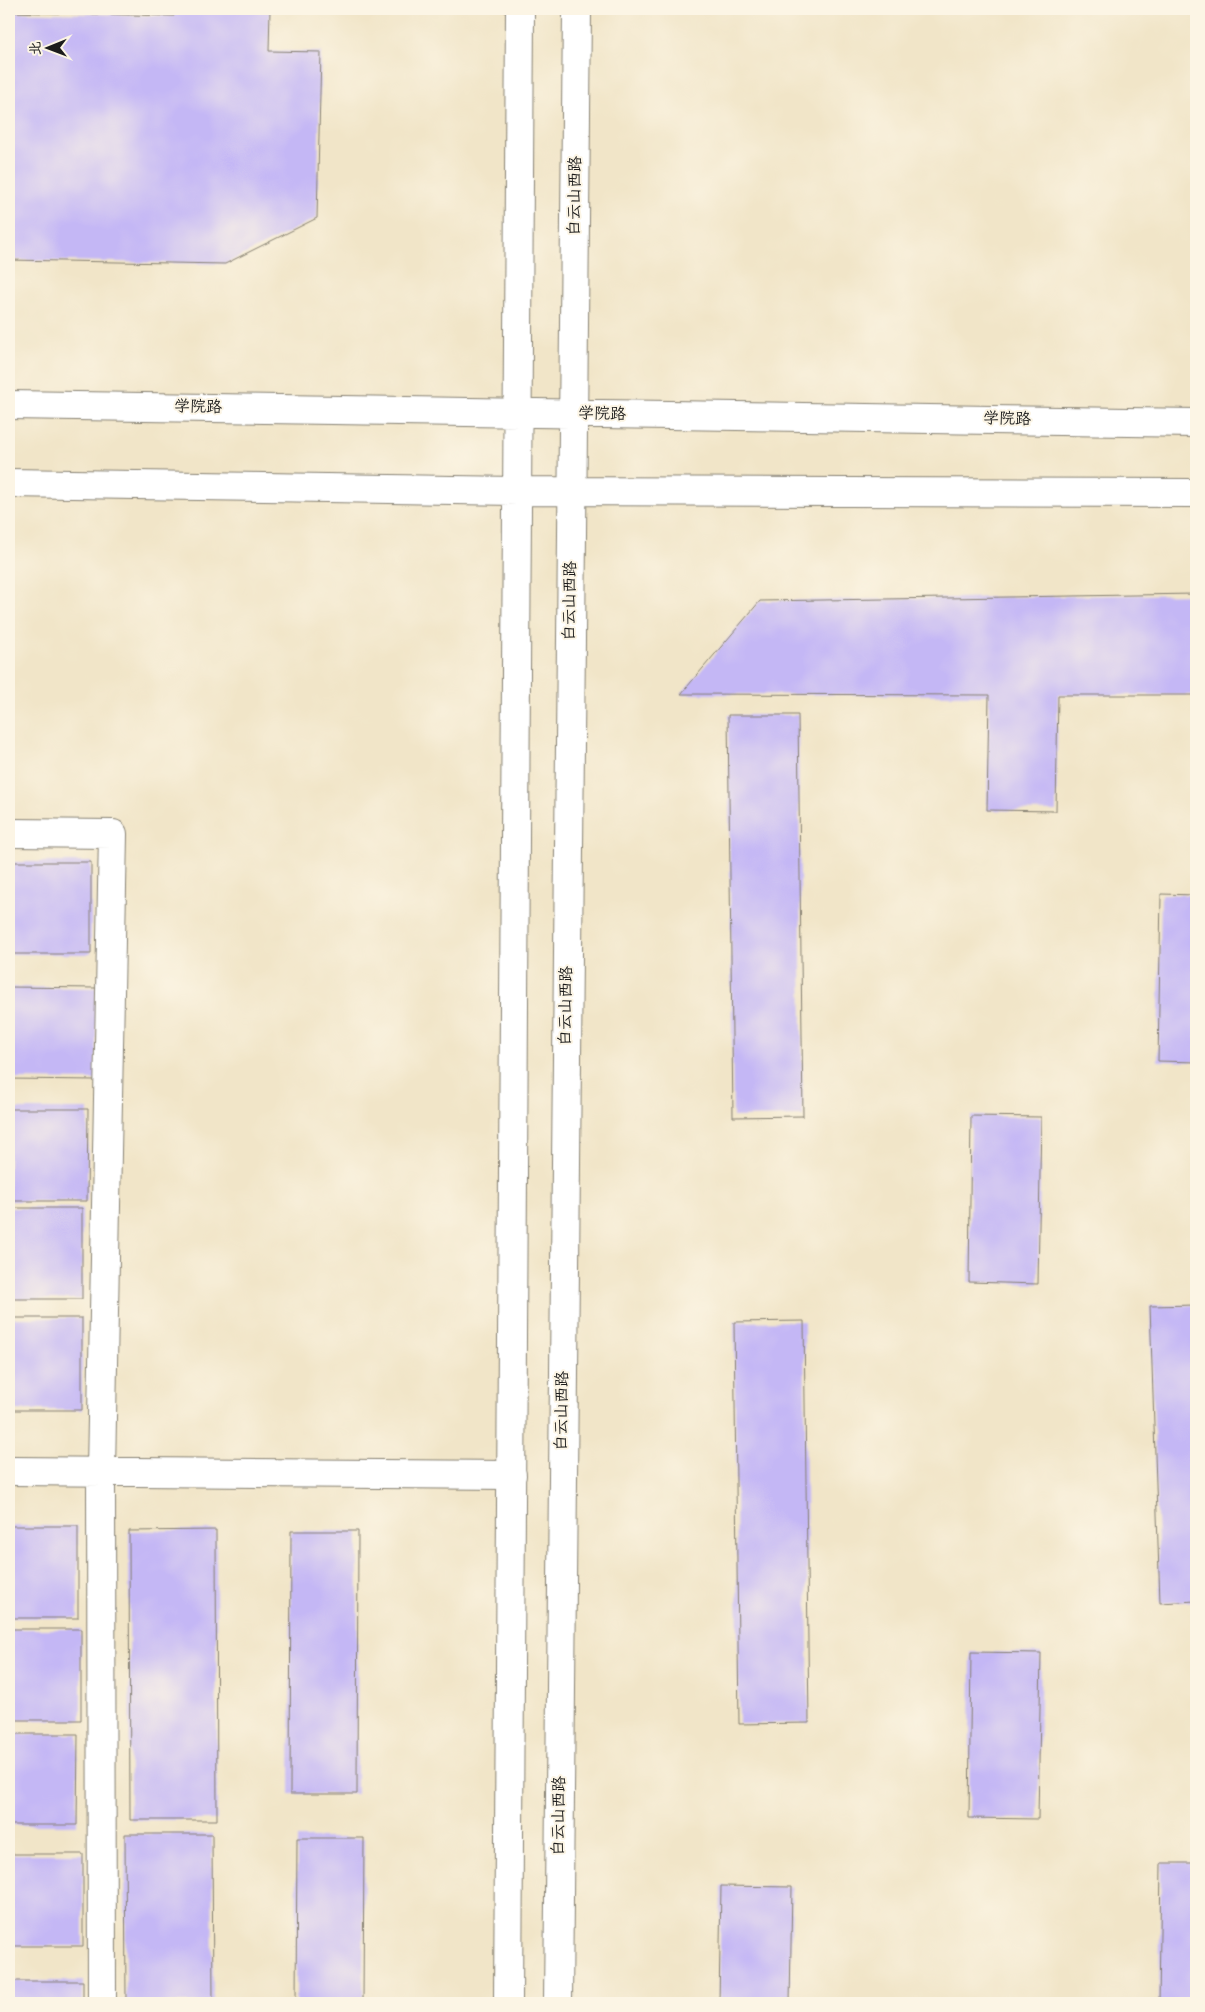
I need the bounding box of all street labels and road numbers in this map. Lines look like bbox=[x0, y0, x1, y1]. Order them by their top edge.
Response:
street label: 白云山西路 bbox=[564, 156, 588, 236]
street label: 学院路 bbox=[174, 396, 222, 420]
street label: 学院路 bbox=[578, 403, 626, 427]
street label: 学院路 bbox=[983, 408, 1031, 432]
street label: 白云山西路 bbox=[559, 561, 583, 641]
street label: 白云山西路 bbox=[555, 966, 579, 1046]
street label: 白云山西路 bbox=[551, 1371, 575, 1451]
street label: 白云山西路 bbox=[548, 1776, 572, 1856]

